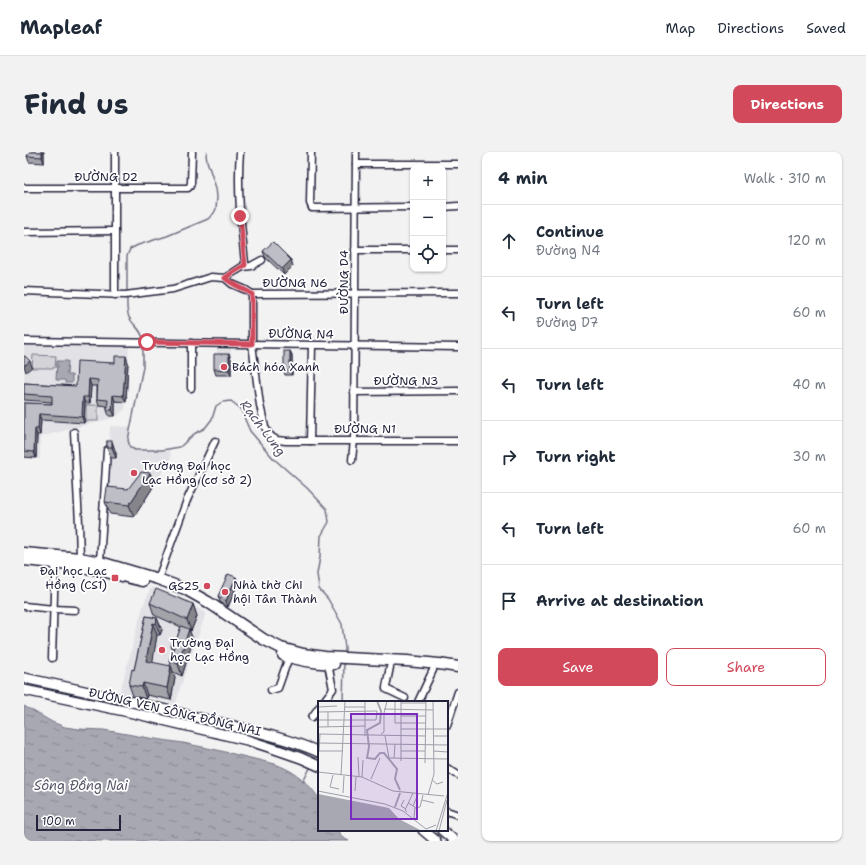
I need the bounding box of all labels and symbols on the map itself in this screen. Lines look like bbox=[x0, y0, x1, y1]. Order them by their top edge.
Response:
street label: ĐƯỜNG D2 bbox=[74, 169, 138, 185]
route end bbox=[231, 207, 249, 225]
street label: ĐƯỜNG D4 bbox=[336, 250, 352, 314]
street label: ĐƯỜNG N6 bbox=[262, 275, 328, 291]
street label: ĐƯỜNG N4 bbox=[268, 325, 334, 343]
route start bbox=[138, 333, 156, 351]
place label: Bách hóa Xanh bbox=[232, 359, 320, 375]
marker: Bách hóa Xanh bbox=[219, 362, 229, 372]
street label: ĐƯỜNG N3 bbox=[373, 373, 439, 389]
water label: Rạch Lung bbox=[236, 397, 290, 459]
street label: ĐƯỜNG N1 bbox=[334, 421, 396, 437]
place label: Trường Đại học Lạc Hồng (cơ sở 2) bbox=[142, 458, 252, 488]
marker: Trường Đại học Lạc Hồng (cơ sở 2) bbox=[129, 468, 139, 478]
place label: Đại học Lạc Hồng (CS1) bbox=[40, 563, 107, 593]
marker: Đại học Lạc Hồng (CS1) bbox=[110, 573, 120, 583]
place label: Nhà thờ Chi hội Tân Thành bbox=[233, 577, 317, 607]
place label: GS25 bbox=[168, 578, 199, 594]
marker: GS25 bbox=[202, 581, 212, 591]
marker: Nhà thờ Chi hội Tân Thành bbox=[220, 587, 230, 597]
place label: Trường Đại học Lạc Hồng bbox=[170, 635, 249, 665]
marker: Trường Đại học Lạc Hồng bbox=[157, 645, 167, 655]
street label: ĐƯỜNG VEN SÔNG ĐỒNG NAI bbox=[87, 683, 264, 740]
inset map bbox=[318, 701, 448, 831]
water label: Sông Đồng Nai bbox=[34, 777, 128, 794]
scale bar bbox=[36, 813, 121, 832]

